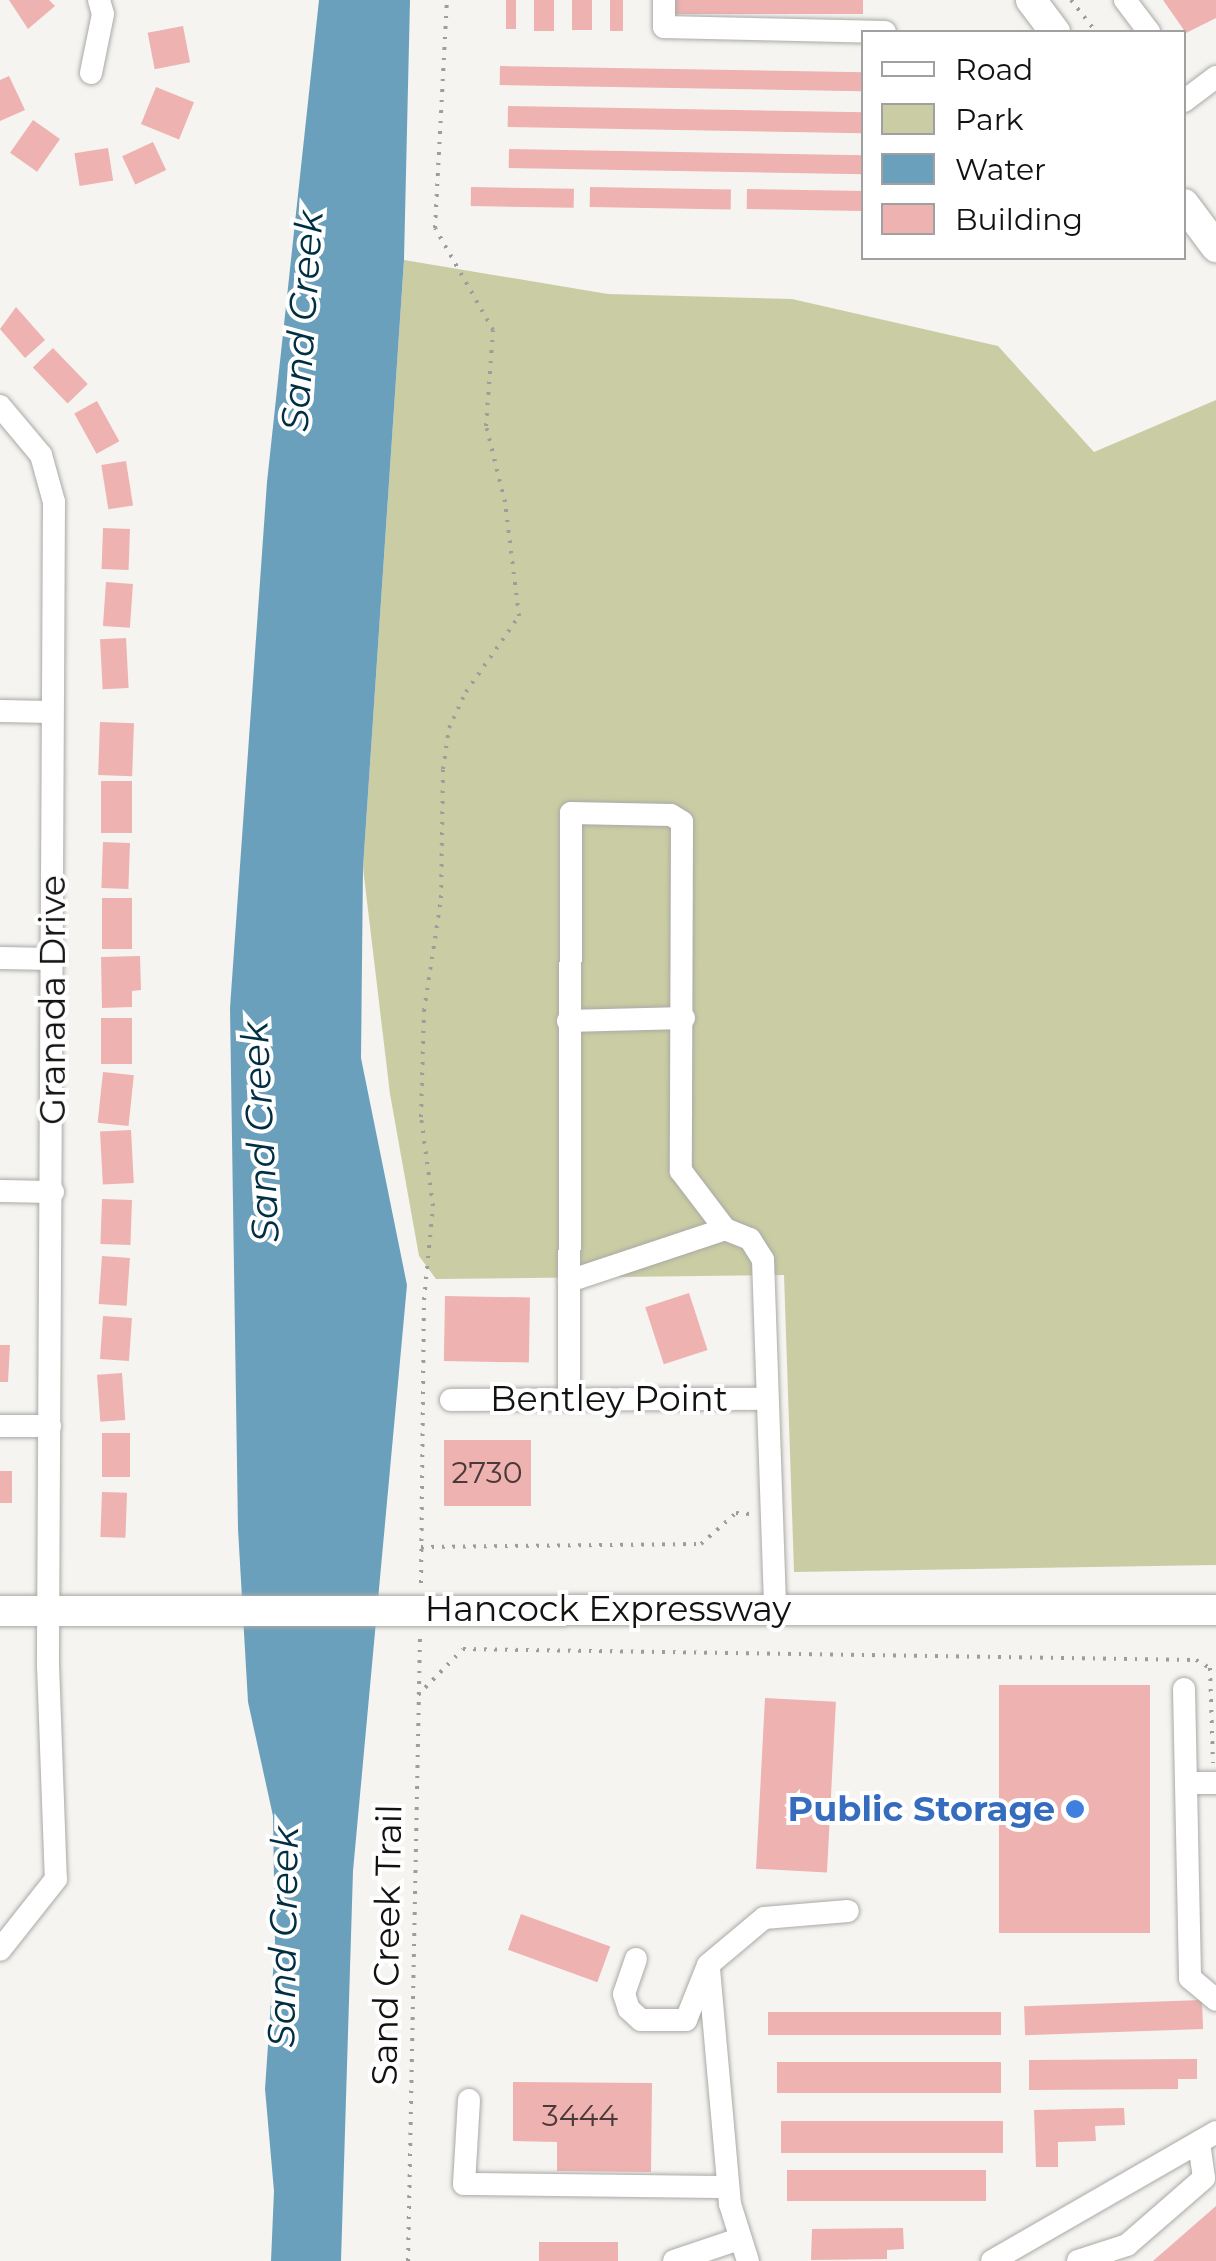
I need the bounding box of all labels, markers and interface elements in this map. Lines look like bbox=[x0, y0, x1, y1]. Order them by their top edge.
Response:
legend bbox=[861, 30, 1186, 260]
text: Road bbox=[955, 51, 1033, 88]
text: Park bbox=[955, 101, 1024, 138]
text: Water bbox=[955, 151, 1046, 188]
text: Building bbox=[955, 201, 1083, 238]
water label: Sand Creek bbox=[272, 209, 332, 433]
street label: Granada Drive bbox=[32, 875, 74, 1125]
water label: Sand Creek bbox=[231, 1020, 289, 1244]
street label: Bentley Point bbox=[490, 1378, 728, 1420]
house number: 2730 bbox=[451, 1455, 523, 1491]
street label: Hancock Expressway bbox=[425, 1588, 791, 1630]
place label: Public Storage bbox=[788, 1788, 1055, 1830]
marker: Public Storage bbox=[1064, 1798, 1086, 1820]
street label: Sand Creek Trail bbox=[364, 1804, 410, 2086]
water label: Sand Creek bbox=[258, 1826, 308, 2048]
house number: 3444 bbox=[542, 2098, 618, 2134]

